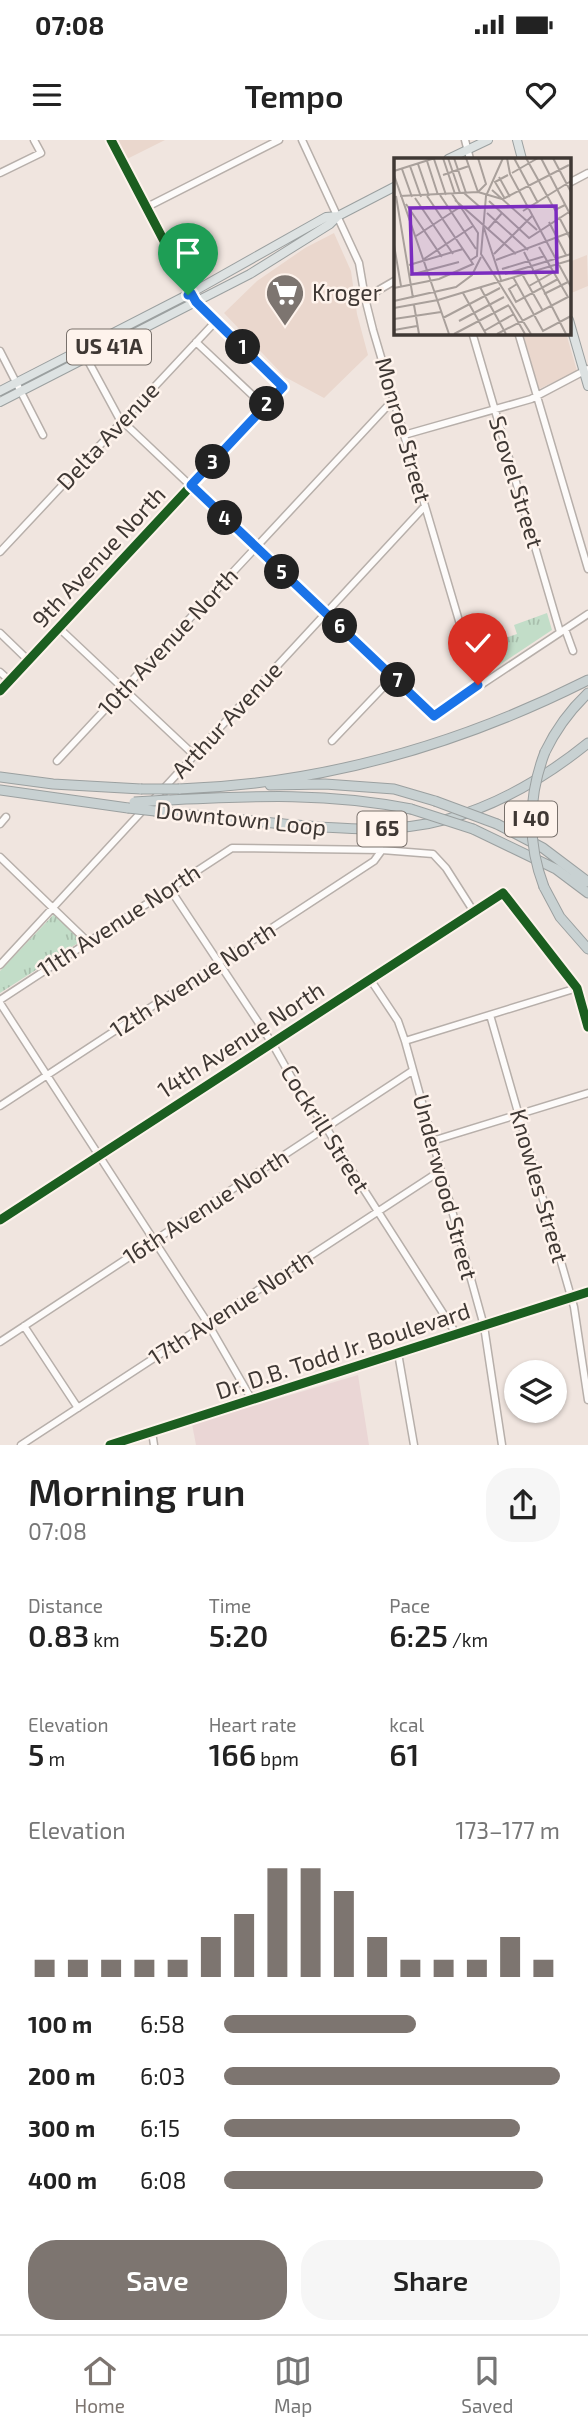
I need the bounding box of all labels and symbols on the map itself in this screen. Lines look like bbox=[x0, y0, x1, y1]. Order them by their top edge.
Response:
inset map bbox=[394, 158, 570, 334]
pin bbox=[158, 223, 218, 295]
supermarket icon: Kroger bbox=[264, 272, 306, 327]
place label: Kroger bbox=[312, 278, 382, 306]
road number: US 41A bbox=[67, 330, 151, 364]
pin: 1 bbox=[226, 330, 260, 364]
street label: Monroe Street bbox=[370, 354, 438, 506]
street label: Delta Avenue bbox=[50, 376, 164, 495]
pin: 2 bbox=[250, 386, 284, 422]
street label: Scovel Street bbox=[484, 412, 550, 551]
pin: 3 bbox=[196, 444, 230, 480]
street label: 9th Avenue North bbox=[26, 480, 171, 633]
pin: 4 bbox=[208, 500, 243, 536]
pin: 5 bbox=[264, 554, 300, 590]
street label: 10th Avenue North bbox=[91, 561, 243, 721]
pin: 6 bbox=[322, 608, 358, 644]
pin bbox=[448, 613, 508, 685]
street label: Arthur Avenue bbox=[165, 655, 287, 783]
pin: 7 bbox=[380, 662, 416, 698]
street label: Downtown Loop bbox=[155, 795, 328, 841]
road number: I 40 bbox=[505, 802, 557, 836]
road number: I 65 bbox=[358, 812, 406, 846]
street label: 11th Avenue North bbox=[32, 857, 205, 983]
street label: 12th Avenue North bbox=[104, 915, 280, 1043]
street label: 14th Avenue North bbox=[152, 975, 329, 1103]
street label: Cockrill Street bbox=[275, 1059, 377, 1198]
street label: Underwood Street bbox=[408, 1091, 484, 1283]
street label: Knowles Street bbox=[505, 1106, 575, 1266]
street label: 16th Avenue North bbox=[117, 1142, 294, 1270]
street label: 17th Avenue North bbox=[143, 1244, 318, 1371]
street label: Dr. D.B. Todd Jr. Boulevard bbox=[212, 1296, 473, 1404]

